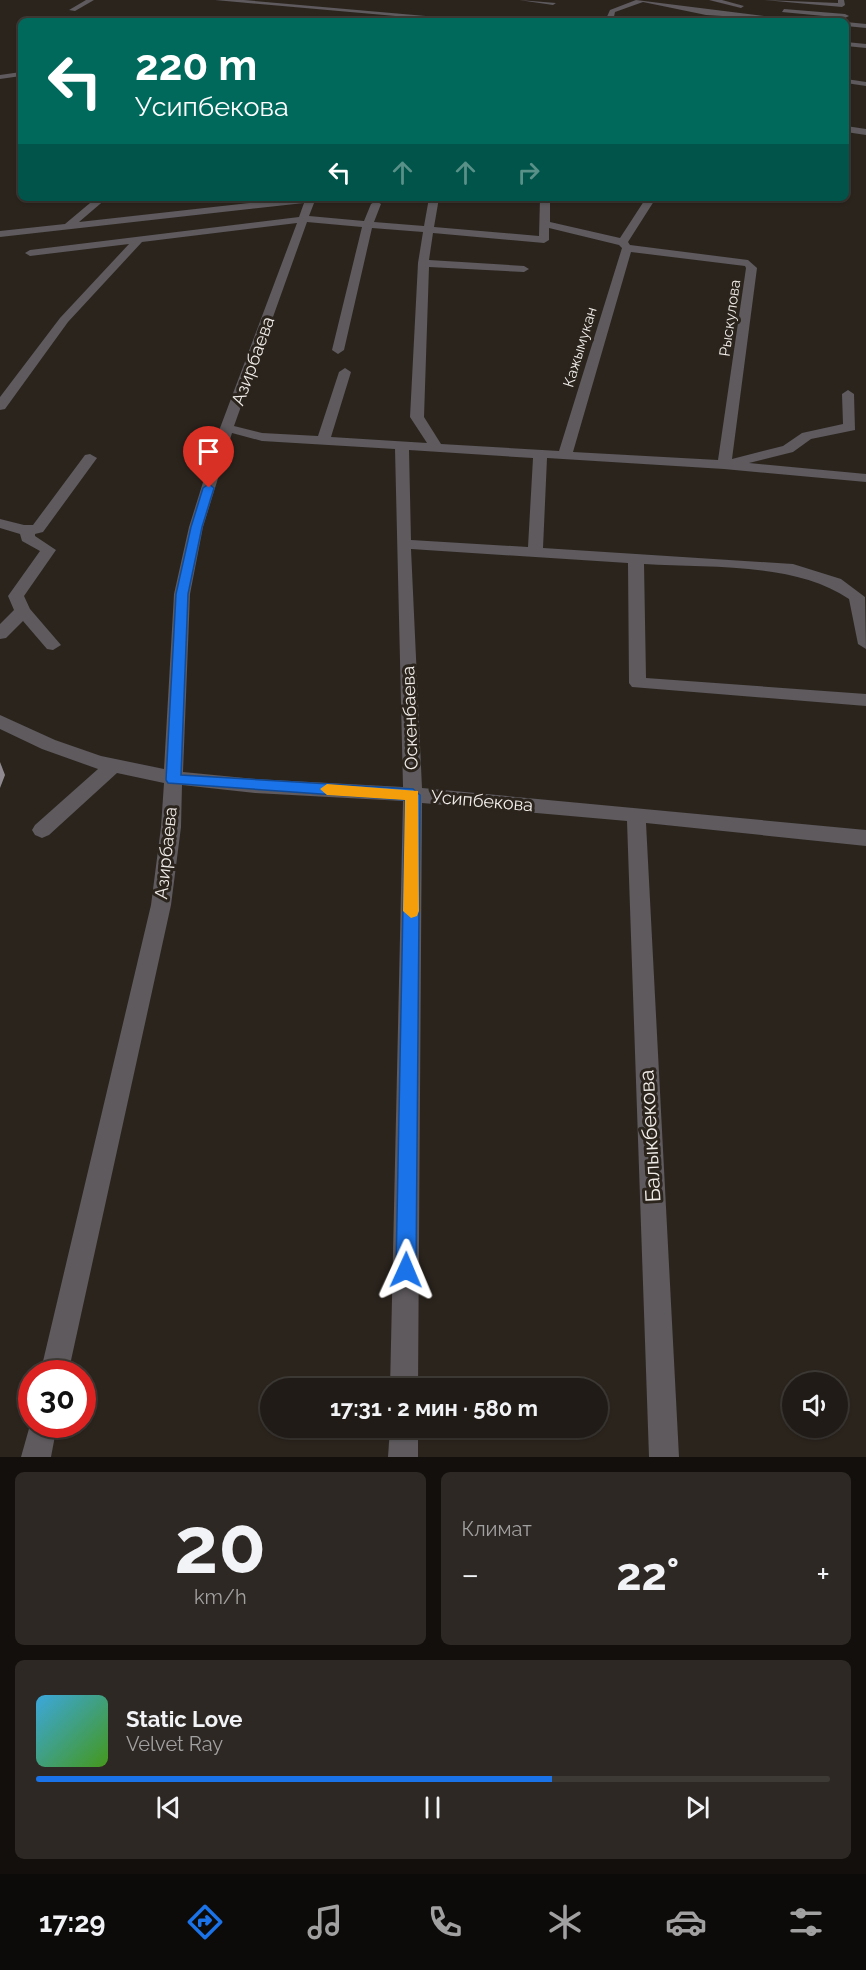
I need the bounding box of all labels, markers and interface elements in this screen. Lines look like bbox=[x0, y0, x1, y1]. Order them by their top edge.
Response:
text: 220 m bbox=[135, 41, 257, 90]
icon: left bbox=[36, 42, 114, 120]
text: Усипбекова bbox=[135, 91, 289, 122]
icon: left bbox=[323, 156, 356, 189]
icon: ahead bbox=[386, 156, 419, 189]
icon: ahead bbox=[449, 156, 482, 189]
icon: right bbox=[512, 156, 545, 189]
street label: Рыскулова bbox=[716, 278, 744, 358]
street label: Кажымукан bbox=[559, 305, 601, 389]
street label: Азирбаева bbox=[227, 314, 278, 408]
pin bbox=[183, 426, 234, 488]
icon: arrive bbox=[192, 435, 225, 468]
street label: Оскенбаева bbox=[397, 666, 422, 770]
street label: Усипбекова bbox=[430, 786, 534, 815]
street label: Азирбаева bbox=[150, 806, 181, 900]
street label: Балыкбекова bbox=[634, 1069, 665, 1203]
position arrow bbox=[374, 1238, 438, 1302]
speed limit sign: 30 bbox=[18, 1360, 96, 1438]
map controls bbox=[782, 1372, 848, 1438]
button: sound bbox=[782, 1372, 848, 1438]
text: 17:31 · 2 мин · 580 m bbox=[330, 1395, 538, 1421]
text: 20 bbox=[174, 1500, 266, 1591]
text: Климат bbox=[462, 1517, 532, 1541]
text: 22° bbox=[616, 1548, 679, 1601]
text: − bbox=[462, 1555, 479, 1594]
text: + bbox=[816, 1555, 830, 1594]
text: km/h bbox=[194, 1585, 247, 1609]
text: Static Love bbox=[126, 1706, 243, 1732]
text: Velvet Ray bbox=[126, 1732, 223, 1756]
icon: previous bbox=[152, 1791, 185, 1824]
icon: pause bbox=[416, 1791, 449, 1824]
icon: next bbox=[681, 1791, 714, 1824]
icon: directions bbox=[184, 1901, 226, 1943]
icon: music bbox=[304, 1901, 346, 1943]
icon: phone bbox=[424, 1901, 466, 1943]
icon: climate bbox=[544, 1901, 586, 1943]
icon: car bbox=[665, 1901, 707, 1943]
icon: filters bbox=[785, 1901, 827, 1943]
text: 17:29 bbox=[39, 1907, 105, 1938]

